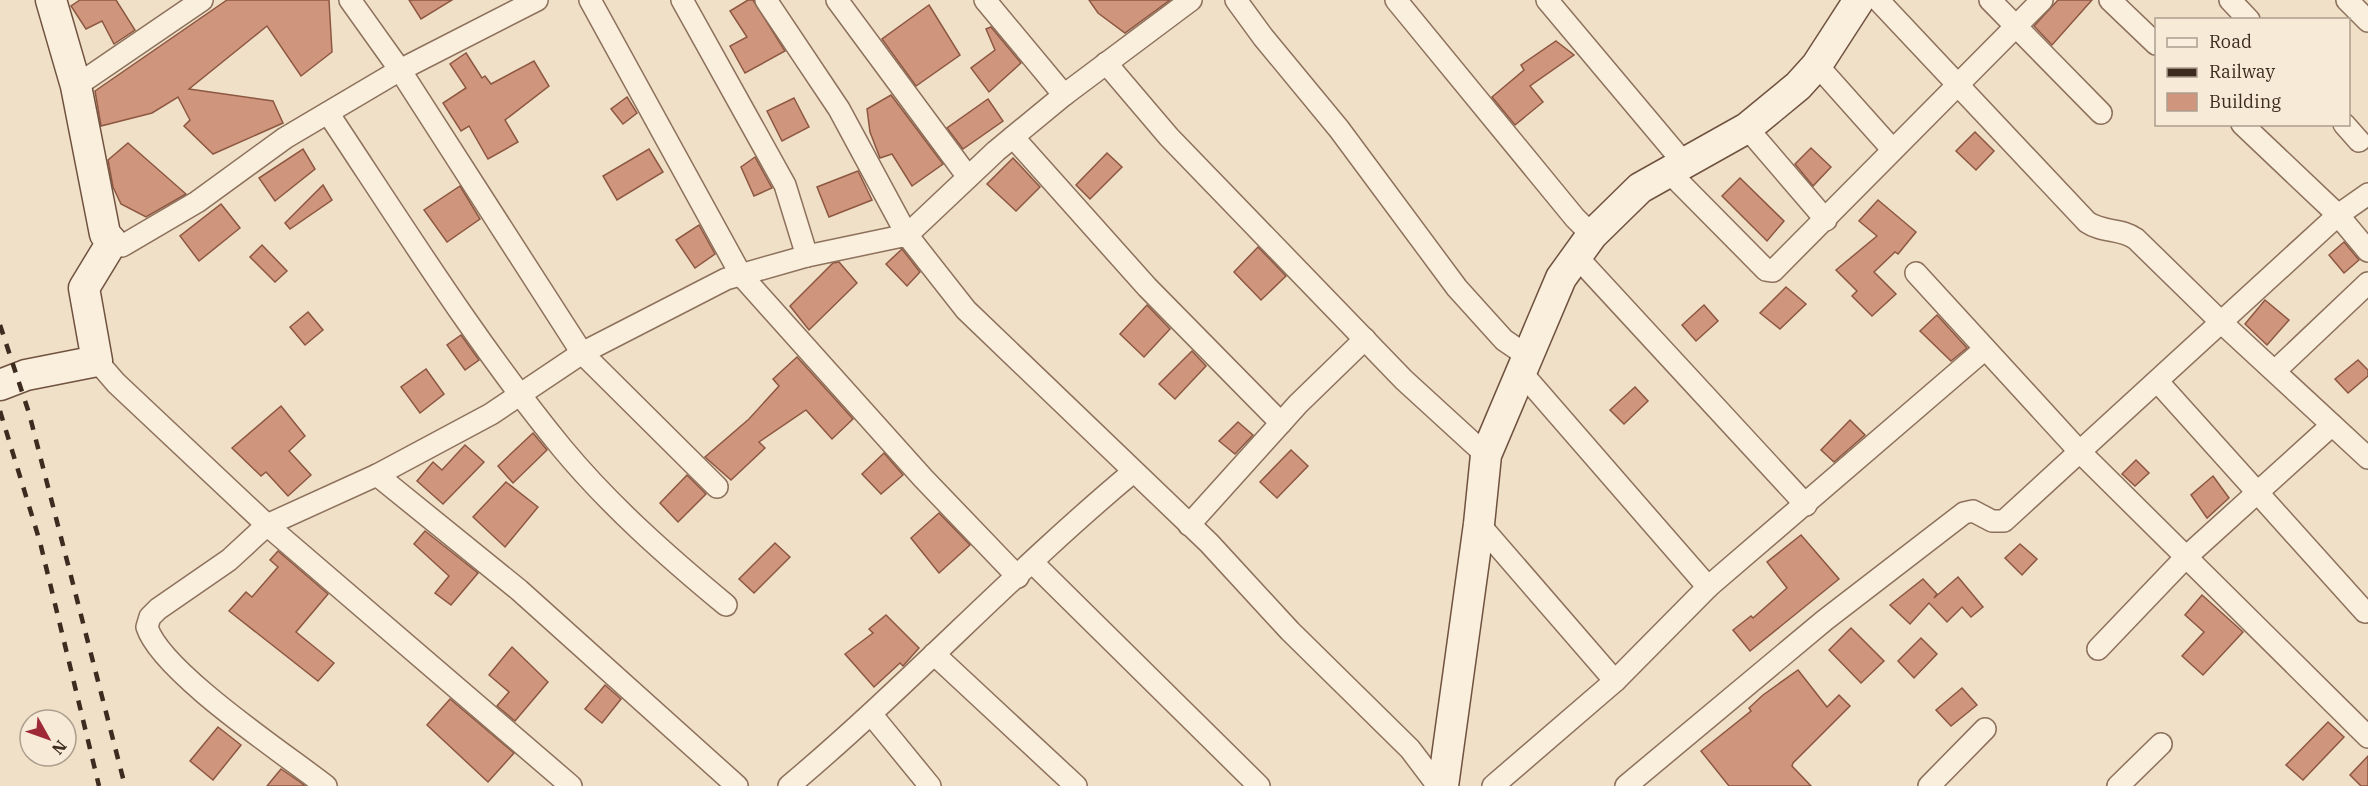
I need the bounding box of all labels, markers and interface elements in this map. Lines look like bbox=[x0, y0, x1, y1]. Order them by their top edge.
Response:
legend bbox=[2155, 18, 2350, 126]
text: Road bbox=[2209, 30, 2252, 53]
text: Railway bbox=[2209, 60, 2275, 83]
text: Building bbox=[2209, 90, 2281, 113]
north arrow bbox=[18, 708, 78, 768]
text: N bbox=[48, 736, 71, 759]

